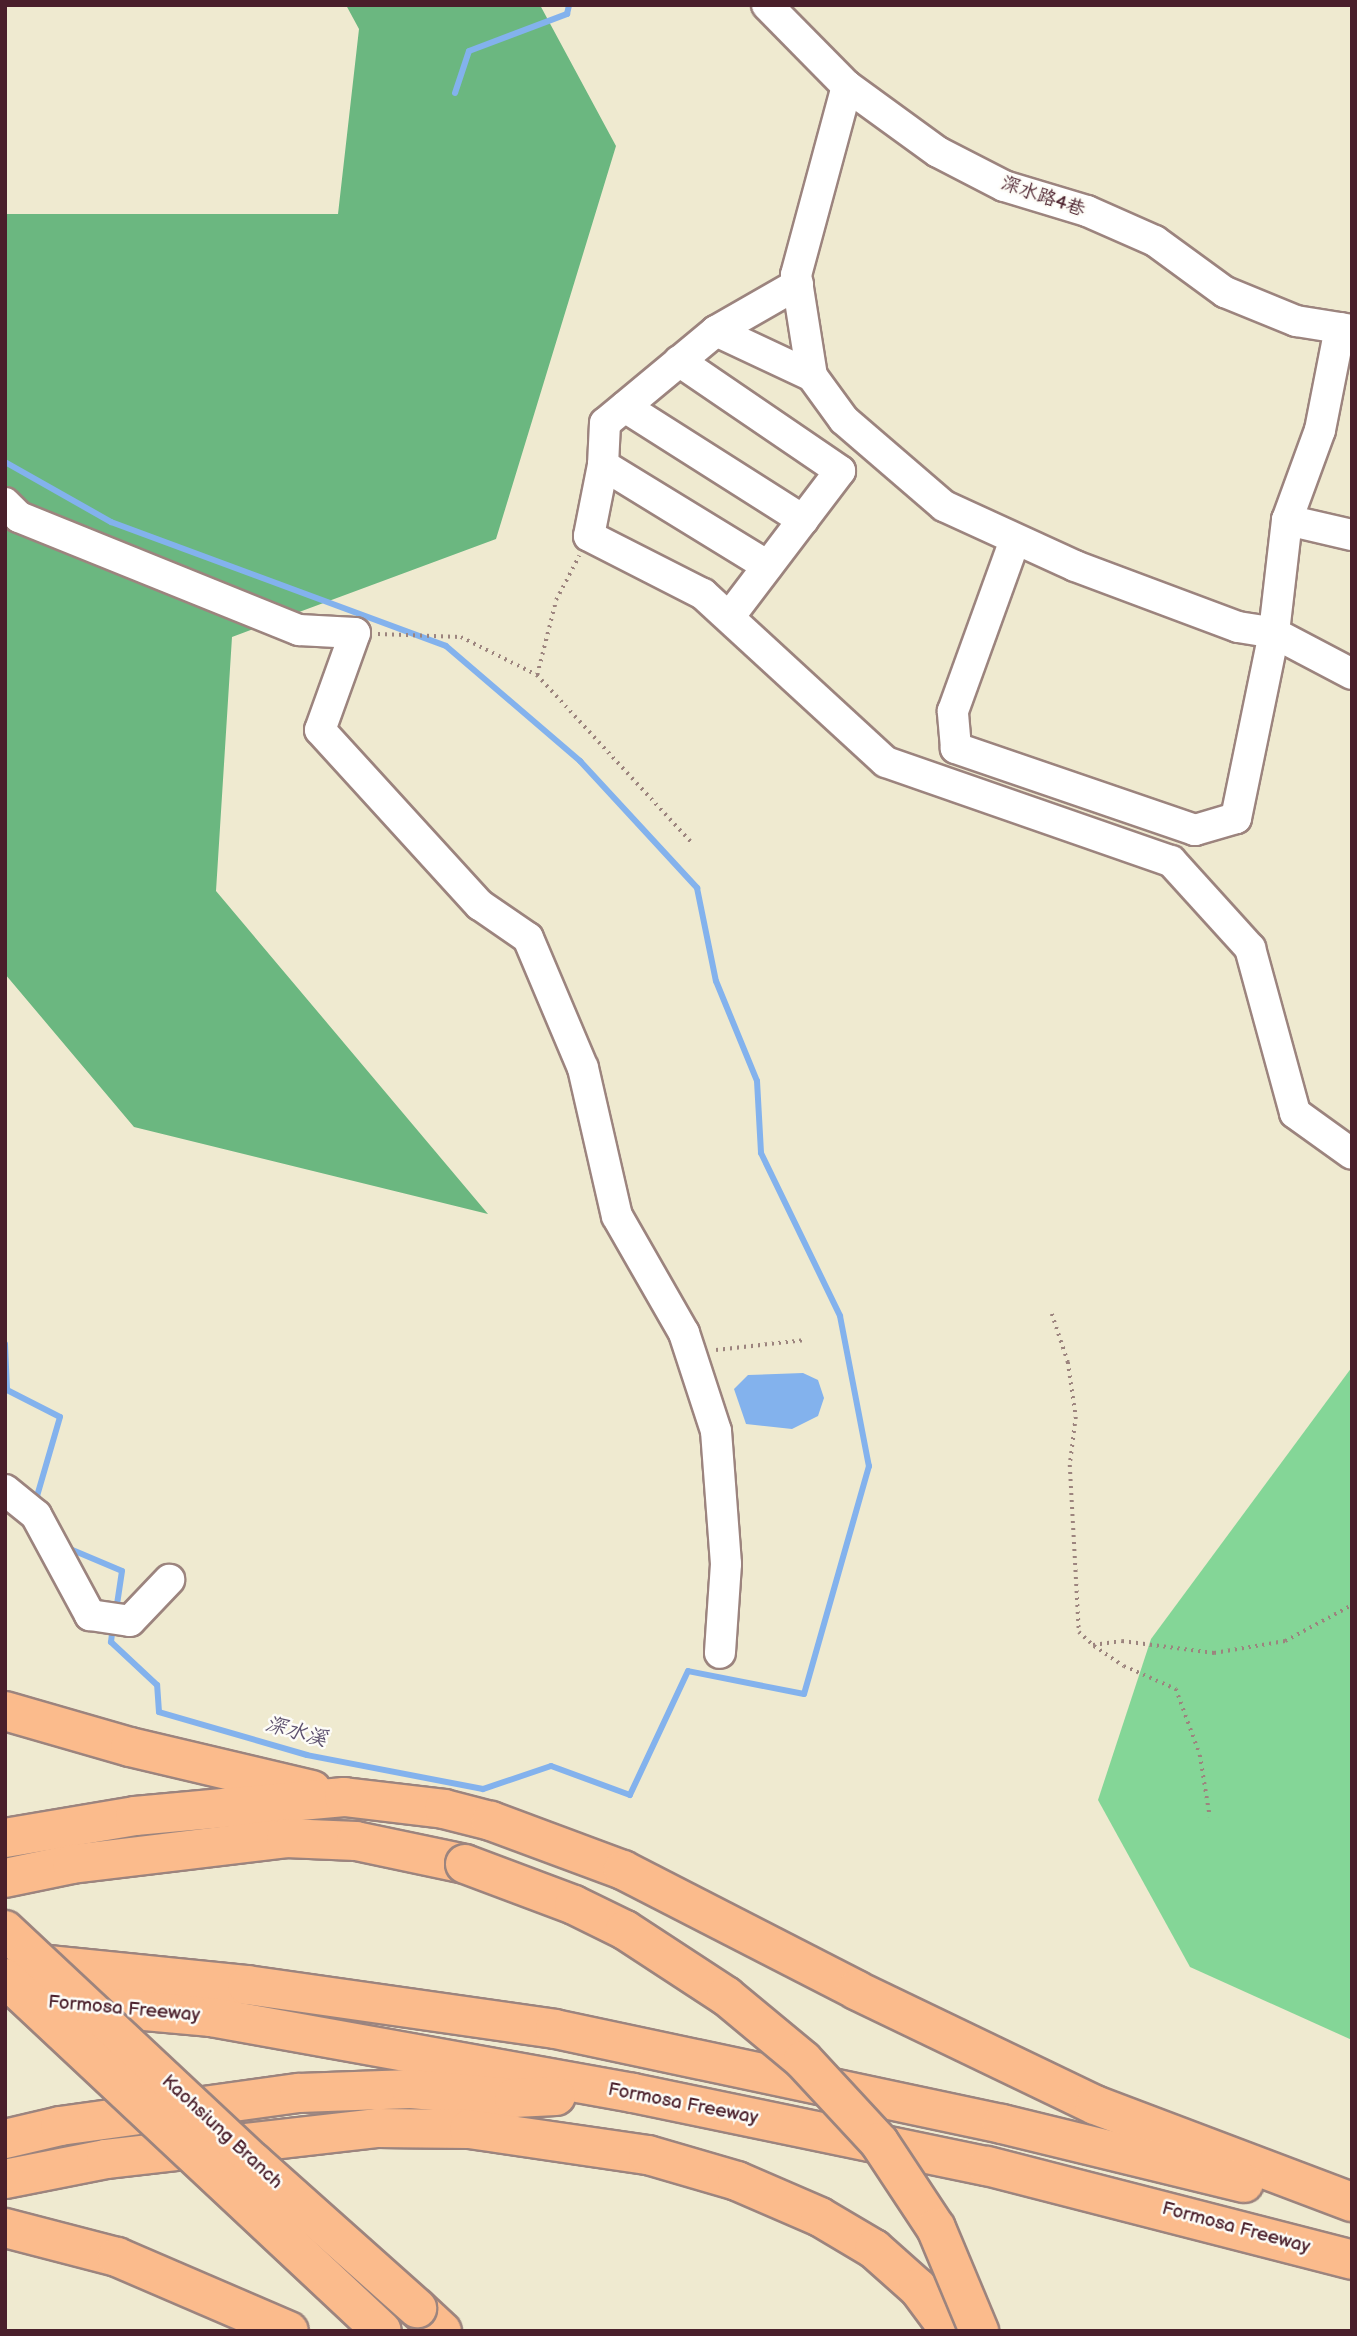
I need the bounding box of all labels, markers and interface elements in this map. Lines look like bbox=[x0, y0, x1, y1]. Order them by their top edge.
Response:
street label: 深水路4巷 bbox=[998, 172, 1088, 222]
water label: 深水溪 bbox=[262, 1712, 330, 1752]
street label: Formosa Freeway bbox=[47, 1991, 201, 2027]
street label: Kaohsiung Branch bbox=[157, 2070, 287, 2194]
street label: Formosa Freeway bbox=[606, 2078, 760, 2130]
street label: Formosa Freeway bbox=[1159, 2197, 1313, 2259]

